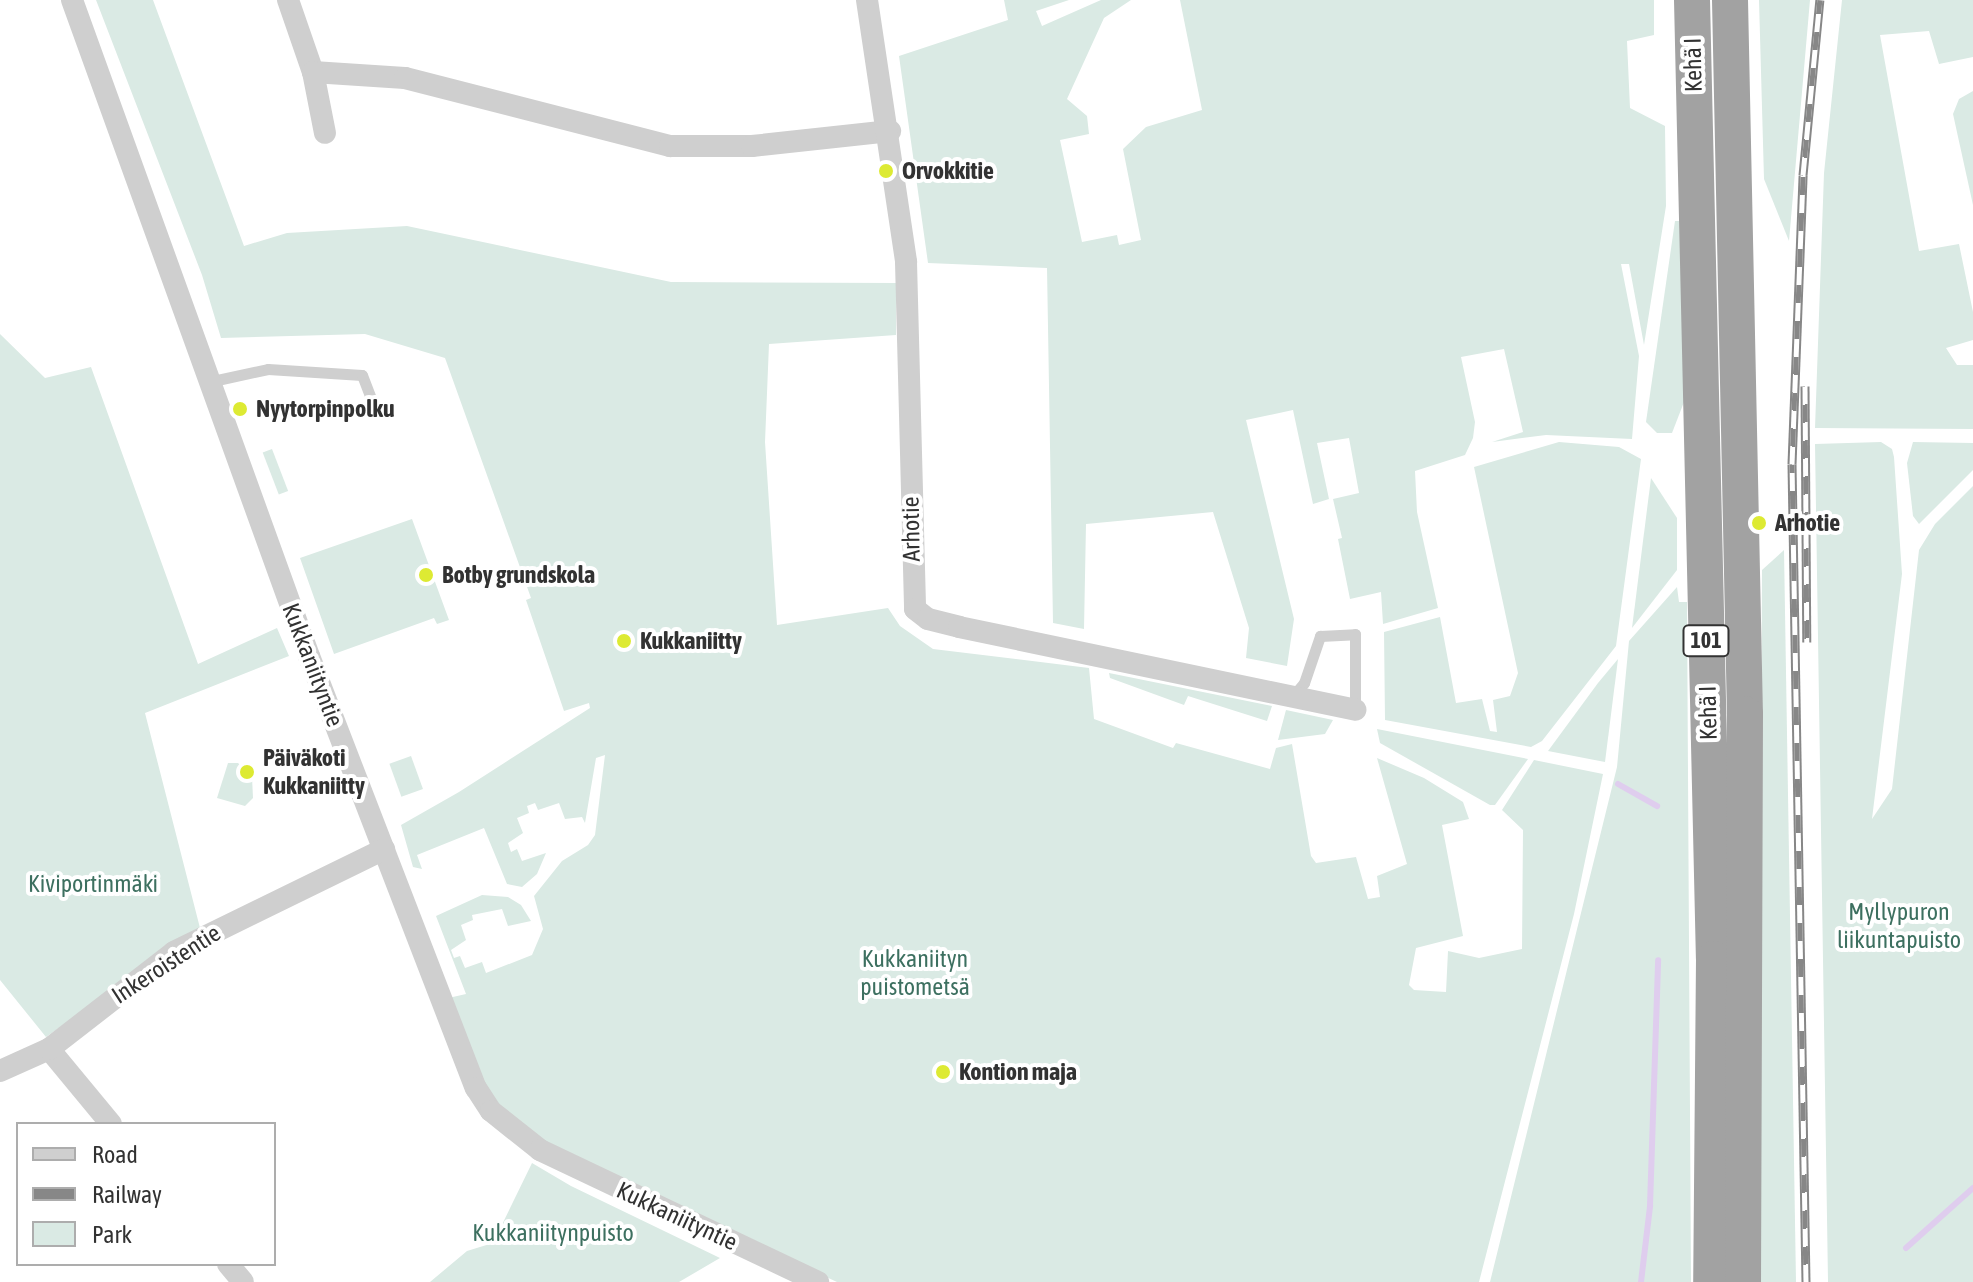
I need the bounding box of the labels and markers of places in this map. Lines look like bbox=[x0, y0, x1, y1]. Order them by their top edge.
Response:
place label: Orvokkitie bbox=[902, 157, 994, 185]
marker: Orvokkitie bbox=[877, 162, 895, 180]
place label: Nyytorpinpolku bbox=[256, 395, 395, 423]
marker: Nyytorpinpolku bbox=[231, 400, 249, 418]
place label: Arhotie bbox=[1775, 509, 1840, 537]
marker: Arhotie bbox=[1750, 514, 1768, 532]
place label: Botby grundskola bbox=[442, 561, 595, 589]
marker: Botby grundskola bbox=[417, 566, 435, 584]
place label: Kukkaniitty bbox=[640, 627, 742, 655]
marker: Kukkaniitty bbox=[615, 632, 633, 650]
place label: Päiväkoti Kukkaniitty bbox=[263, 744, 365, 800]
marker: Päiväkoti Kukkaniitty bbox=[238, 763, 256, 781]
place label: Kontion maja bbox=[959, 1058, 1077, 1086]
marker: Kontion maja bbox=[934, 1063, 952, 1081]

